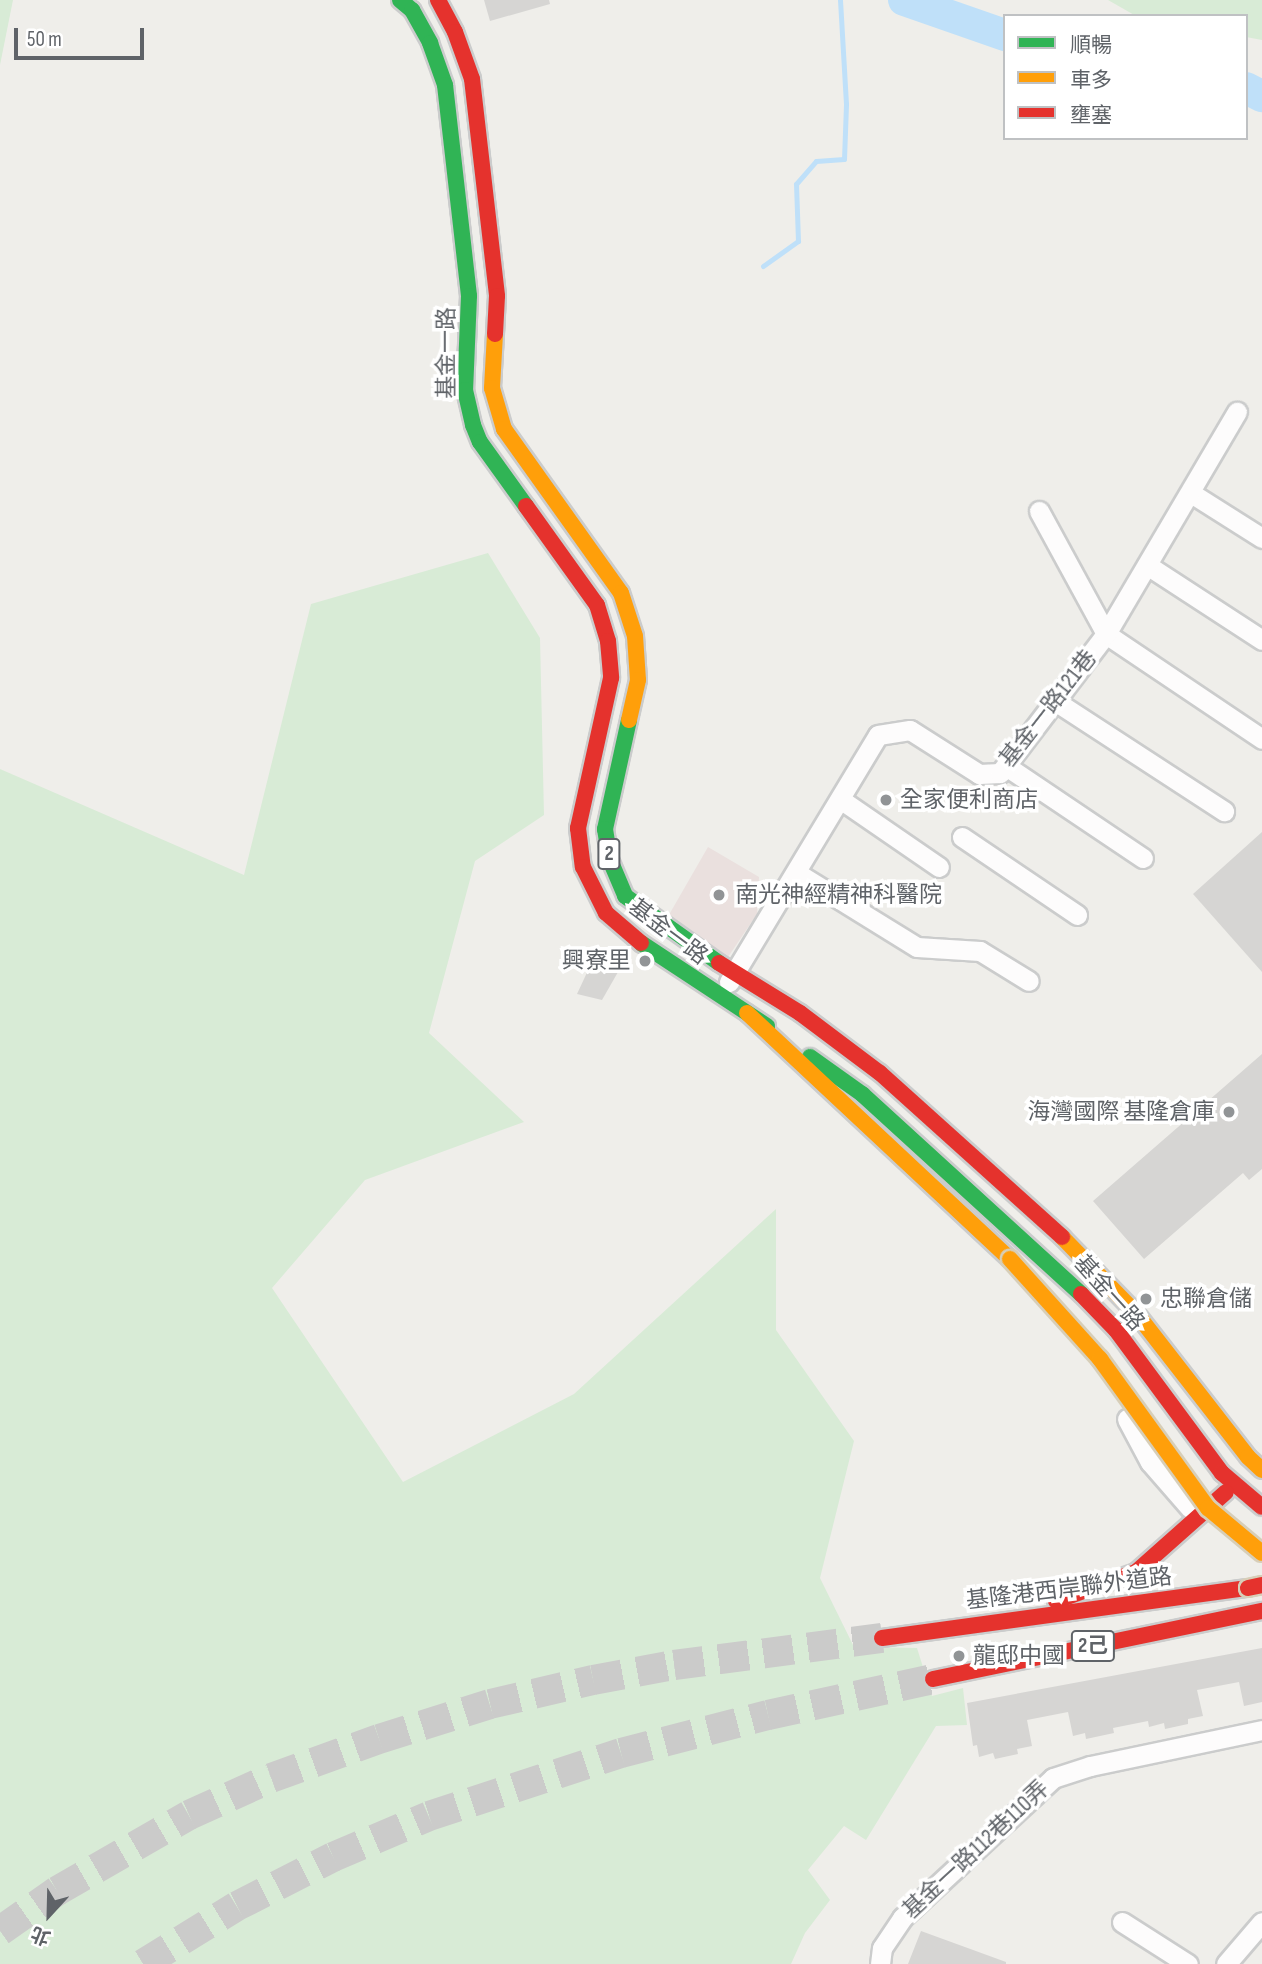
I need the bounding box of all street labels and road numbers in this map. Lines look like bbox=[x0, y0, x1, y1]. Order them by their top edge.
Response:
street label: 基金一路 bbox=[433, 307, 461, 399]
street label: 基金一路121巷 bbox=[994, 645, 1102, 773]
road number: 2 bbox=[597, 836, 621, 872]
street label: 基金一路 bbox=[623, 893, 713, 971]
street label: 基金一路 bbox=[1068, 1250, 1150, 1336]
street label: 基隆港西岸聯外道路 bbox=[965, 1563, 1173, 1615]
road number: 2己 bbox=[1070, 1628, 1116, 1664]
street label: 基金一路112巷110弄 bbox=[897, 1775, 1055, 1925]

